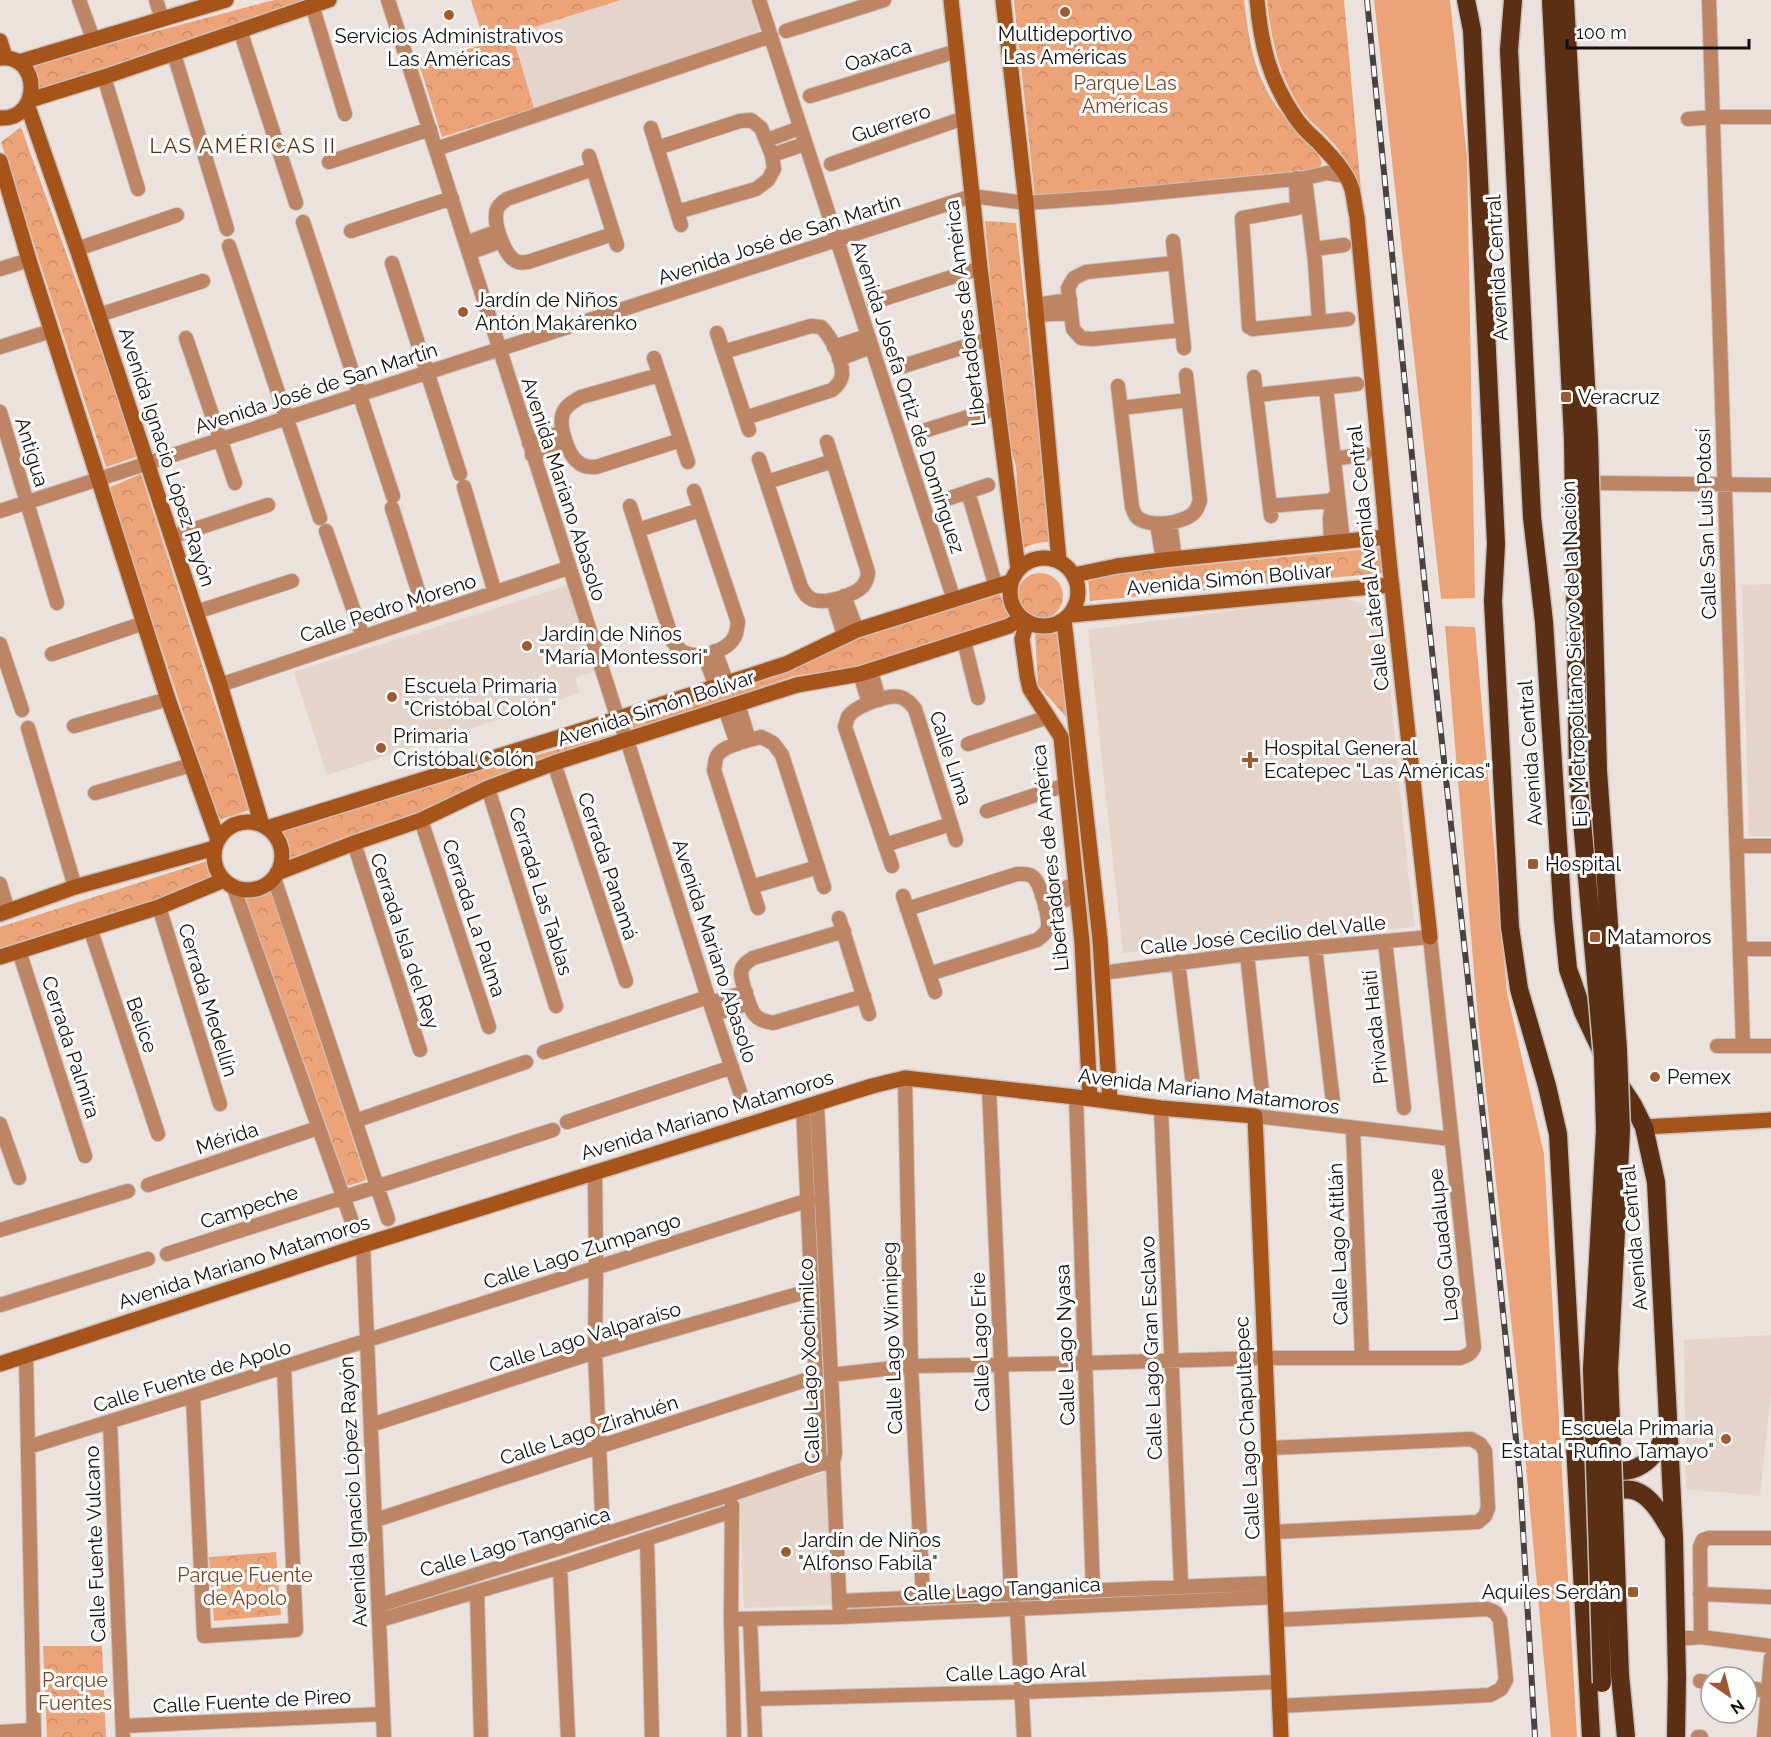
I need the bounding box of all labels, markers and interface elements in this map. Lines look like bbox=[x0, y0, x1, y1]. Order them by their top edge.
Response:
marker: Multideportivo Las Américas bbox=[1058, 5, 1072, 19]
marker: Servicios Administrativos Las Américas bbox=[442, 8, 456, 22]
scale bar bbox=[1567, 12, 1748, 50]
place label: Multideportivo Las Américas bbox=[998, 22, 1132, 69]
text: 100 m bbox=[1576, 22, 1627, 43]
place label: Servicios Administrativos Las Américas bbox=[335, 24, 563, 71]
street label: Oaxaca bbox=[842, 33, 914, 77]
park label: Parque Las Américas bbox=[1073, 71, 1177, 118]
street label: Guerrero bbox=[848, 98, 934, 148]
district label: LAS AMÉRICAS II bbox=[149, 133, 337, 158]
street label: Avenida José de San Martín bbox=[655, 188, 903, 290]
street label: Avenida Central bbox=[1481, 194, 1513, 342]
street label: Libertadores de América bbox=[939, 198, 991, 428]
street label: Avenida Josefa Ortiz de Domínguez bbox=[846, 238, 970, 557]
place label: Jardín de Niños Antón Makárenko bbox=[475, 288, 637, 335]
marker: Jardín de Niños Antón Makárenko bbox=[456, 305, 470, 319]
street label: Avenida Ignacio López Rayón bbox=[114, 324, 220, 590]
street label: Avenida José de San Martín bbox=[192, 337, 440, 439]
street label: Avenida Mariano Abasolo bbox=[516, 374, 612, 604]
place label: Veracruz bbox=[1578, 385, 1660, 409]
marker: Veracruz bbox=[1559, 390, 1573, 404]
street label: Antigua bbox=[10, 414, 54, 490]
street label: Calle Lateral Avenida Central bbox=[1342, 424, 1394, 692]
street label: Calle San Luis Potosí bbox=[1691, 427, 1721, 620]
street label: Eje Metropolitano Siervo de la Nación bbox=[1556, 480, 1592, 828]
street label: Avenida Simón Bolívar bbox=[1125, 558, 1333, 600]
street label: Calle Pedro Moreno bbox=[297, 568, 479, 648]
place label: Jardín de Niños "María Montessori" bbox=[539, 622, 708, 669]
marker: Jardín de Niños "María Montessori" bbox=[520, 639, 534, 653]
street label: Avenida Simón Bolívar bbox=[554, 665, 758, 751]
place label: Escuela Primaria "Cristóbal Colón" bbox=[404, 674, 557, 721]
street label: Avenida Central bbox=[1513, 679, 1547, 827]
marker: Escuela Primaria "Cristóbal Colón" bbox=[385, 690, 399, 704]
street label: Calle Lima bbox=[925, 708, 977, 808]
place label: Primaria Cristóbal Colón bbox=[393, 724, 534, 771]
place label: Hospital General Ecatepec "Las Américas" bbox=[1264, 736, 1491, 783]
marker: Primaria Cristóbal Colón bbox=[374, 741, 388, 755]
street label: Libertadores de América bbox=[1026, 743, 1074, 973]
marker: Hospital General Ecatepec "Las Américas" bbox=[1241, 751, 1259, 769]
street label: Cerrada Panamá bbox=[573, 789, 643, 943]
street label: Cerrada Las Tablas bbox=[504, 804, 578, 978]
street label: Cerrada La Palma bbox=[437, 836, 511, 1000]
street label: Avenida Mariano Abasolo bbox=[667, 836, 763, 1066]
street label: Cerrada Isla del Rey bbox=[365, 850, 445, 1032]
place label: Hospital bbox=[1545, 852, 1621, 876]
marker: Hospital bbox=[1526, 857, 1540, 871]
street label: Calle José Cecilio del Valle bbox=[1139, 910, 1387, 960]
street label: Cerrada Medellín bbox=[173, 920, 243, 1080]
place label: Matamoros bbox=[1607, 925, 1711, 949]
marker: Matamoros bbox=[1588, 930, 1602, 944]
street label: Privada Haití bbox=[1357, 968, 1393, 1085]
street label: Cerrada Palmira bbox=[37, 973, 105, 1121]
street label: Belice bbox=[121, 994, 163, 1056]
street label: Avenida Mariano Matamoros bbox=[1077, 1063, 1341, 1119]
street label: Avenida Mariano Matamoros bbox=[578, 1065, 836, 1165]
place label: Pemex bbox=[1667, 1065, 1731, 1089]
marker: Pemex bbox=[1648, 1070, 1662, 1084]
street label: Mérida bbox=[193, 1117, 261, 1159]
street label: Calle Lago Atitlán bbox=[1323, 1162, 1353, 1326]
street label: Avenida Central bbox=[1616, 1163, 1652, 1312]
street label: Lago Guadalupe bbox=[1423, 1167, 1463, 1323]
street label: Campeche bbox=[197, 1180, 301, 1234]
street label: Calle Lago Zumpango bbox=[480, 1208, 684, 1294]
street label: Avenida Mariano Matamoros bbox=[115, 1210, 373, 1314]
street label: Calle Lago Gran Esclavo bbox=[1135, 1235, 1167, 1460]
street label: Calle Lago Winnipeg bbox=[877, 1241, 907, 1435]
street label: Calle Lago Xochimilco bbox=[793, 1258, 825, 1464]
street label: Calle Lago Nyasa bbox=[1050, 1264, 1080, 1426]
street label: Calle Lago Erie bbox=[966, 1272, 994, 1412]
street label: Calle Lago Valparaíso bbox=[486, 1296, 684, 1378]
street label: Calle Lago Chapultepec bbox=[1229, 1316, 1265, 1540]
street label: Calle Fuente de Apolo bbox=[90, 1334, 294, 1418]
street label: Avenida Ignacio López Rayón bbox=[334, 1356, 372, 1628]
street label: Calle Lago Zirahuén bbox=[497, 1390, 681, 1470]
place label: Escuela Primaria Estatal "Rufino Tamayo" bbox=[1501, 1416, 1714, 1463]
marker: Escuela Primaria Estatal "Rufino Tamayo" bbox=[1719, 1432, 1733, 1446]
street label: Calle Fuente Vulcano bbox=[80, 1445, 110, 1643]
street label: Calle Lago Tanganica bbox=[417, 1502, 613, 1582]
place label: Jardín de Niños "Alfonso Fabila" bbox=[798, 1528, 941, 1575]
marker: Jardín de Niños "Alfonso Fabila" bbox=[779, 1545, 793, 1559]
park label: Parque Fuente de Apolo bbox=[177, 1563, 313, 1610]
street label: Calle Lago Tanganica bbox=[903, 1572, 1101, 1606]
place label: Aquiles Serdán bbox=[1482, 1580, 1621, 1604]
marker: Aquiles Serdán bbox=[1626, 1585, 1640, 1599]
street label: Calle Lago Aral bbox=[945, 1658, 1087, 1686]
north arrow bbox=[1699, 1665, 1759, 1725]
park label: Parque Fuentes bbox=[38, 1668, 112, 1715]
street label: Calle Fuente de Pireo bbox=[152, 1684, 352, 1718]
text: N bbox=[1727, 1696, 1748, 1718]

